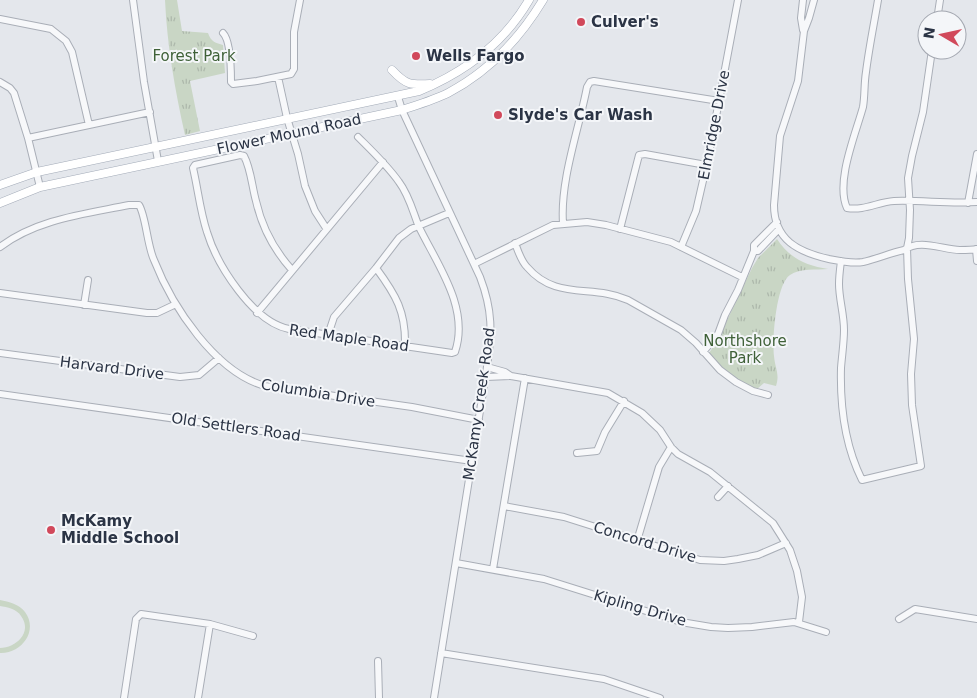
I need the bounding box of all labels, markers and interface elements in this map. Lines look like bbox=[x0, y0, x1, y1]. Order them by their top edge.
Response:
north arrow bbox=[917, 10, 967, 60]
place label: Culver's bbox=[591, 13, 659, 31]
marker: Culver's bbox=[575, 16, 587, 28]
text: N bbox=[920, 26, 938, 40]
park label: Forest Park bbox=[152, 47, 236, 65]
place label: Wells Fargo bbox=[426, 47, 525, 65]
marker: Wells Fargo bbox=[410, 50, 422, 62]
street label: Elmridge Drive bbox=[695, 68, 733, 182]
place label: Slyde's Car Wash bbox=[508, 106, 653, 124]
marker: Slyde's Car Wash bbox=[492, 109, 504, 121]
street label: Flower Mound Road bbox=[215, 110, 363, 158]
street label: Red Maple Road bbox=[288, 321, 410, 355]
street label: McKamy Creek Road bbox=[459, 326, 499, 482]
park label: Northshore Park bbox=[703, 332, 787, 367]
street label: Harvard Drive bbox=[59, 353, 165, 383]
street label: Columbia Drive bbox=[260, 375, 376, 411]
street label: Old Settlers Road bbox=[170, 409, 302, 445]
place label: McKamy Middle School bbox=[61, 512, 179, 547]
street label: Concord Drive bbox=[591, 518, 699, 566]
marker: McKamy Middle School bbox=[45, 524, 57, 536]
street label: Kipling Drive bbox=[592, 586, 688, 630]

